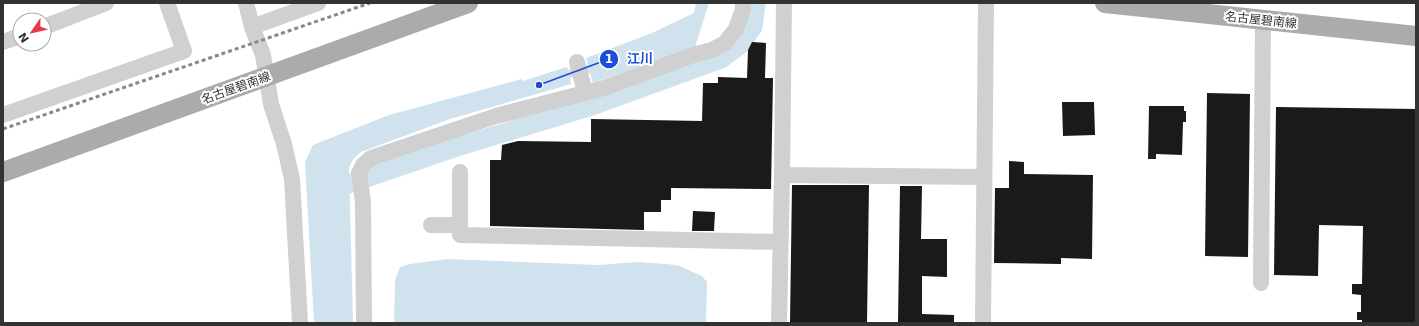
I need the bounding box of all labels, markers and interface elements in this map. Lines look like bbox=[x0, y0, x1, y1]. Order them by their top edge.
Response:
street label: 名古屋碧南線 bbox=[1224, 9, 1298, 31]
north arrow bbox=[12, 12, 52, 52]
text: N bbox=[16, 30, 32, 45]
callout: 江川 bbox=[599, 46, 661, 71]
text: 江川 bbox=[627, 51, 653, 66]
text: 1 bbox=[605, 52, 613, 66]
street label: 名古屋碧南線 bbox=[200, 69, 272, 107]

